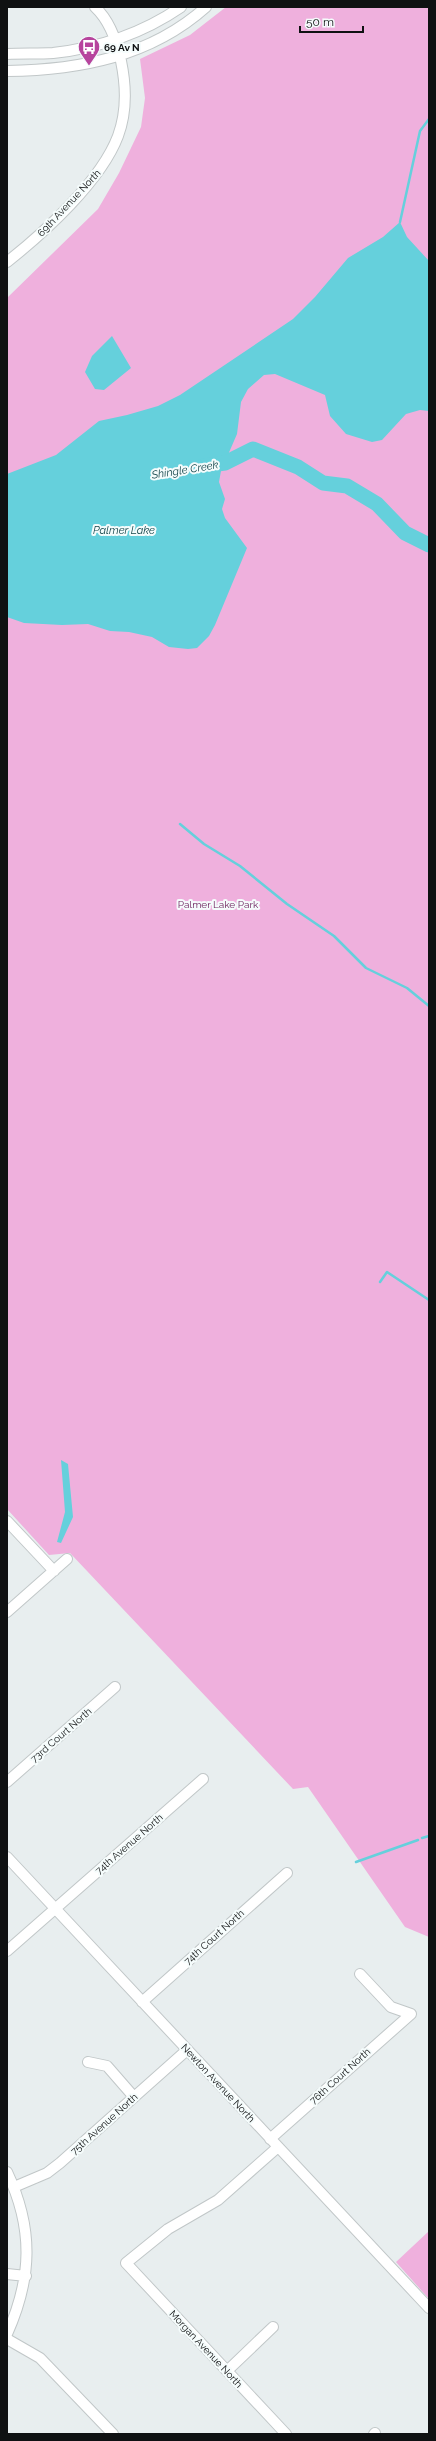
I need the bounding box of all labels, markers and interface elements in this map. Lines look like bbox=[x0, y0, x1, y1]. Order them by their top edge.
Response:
scale bar bbox=[300, 8, 363, 34]
text: 50 m bbox=[306, 15, 334, 29]
bus stop icon: 69 Av N bbox=[76, 34, 102, 67]
place label: 69 Av N bbox=[104, 42, 140, 53]
street label: 69th Avenue North bbox=[35, 167, 103, 239]
water label: Shingle Creek bbox=[150, 458, 219, 482]
water label: Palmer Lake bbox=[93, 524, 155, 537]
park label: Palmer Lake Park bbox=[178, 899, 259, 910]
street label: 73rd Court North bbox=[28, 1705, 94, 1765]
street label: 74th Avenue North bbox=[93, 1812, 165, 1876]
street label: 74th Court North bbox=[182, 1907, 246, 1967]
street label: Newton Avenue North bbox=[179, 2042, 257, 2124]
street label: 76th Court North bbox=[308, 2046, 373, 2106]
street label: 75th Avenue North bbox=[68, 2091, 140, 2157]
street label: Morgan Avenue North bbox=[167, 2308, 245, 2390]

